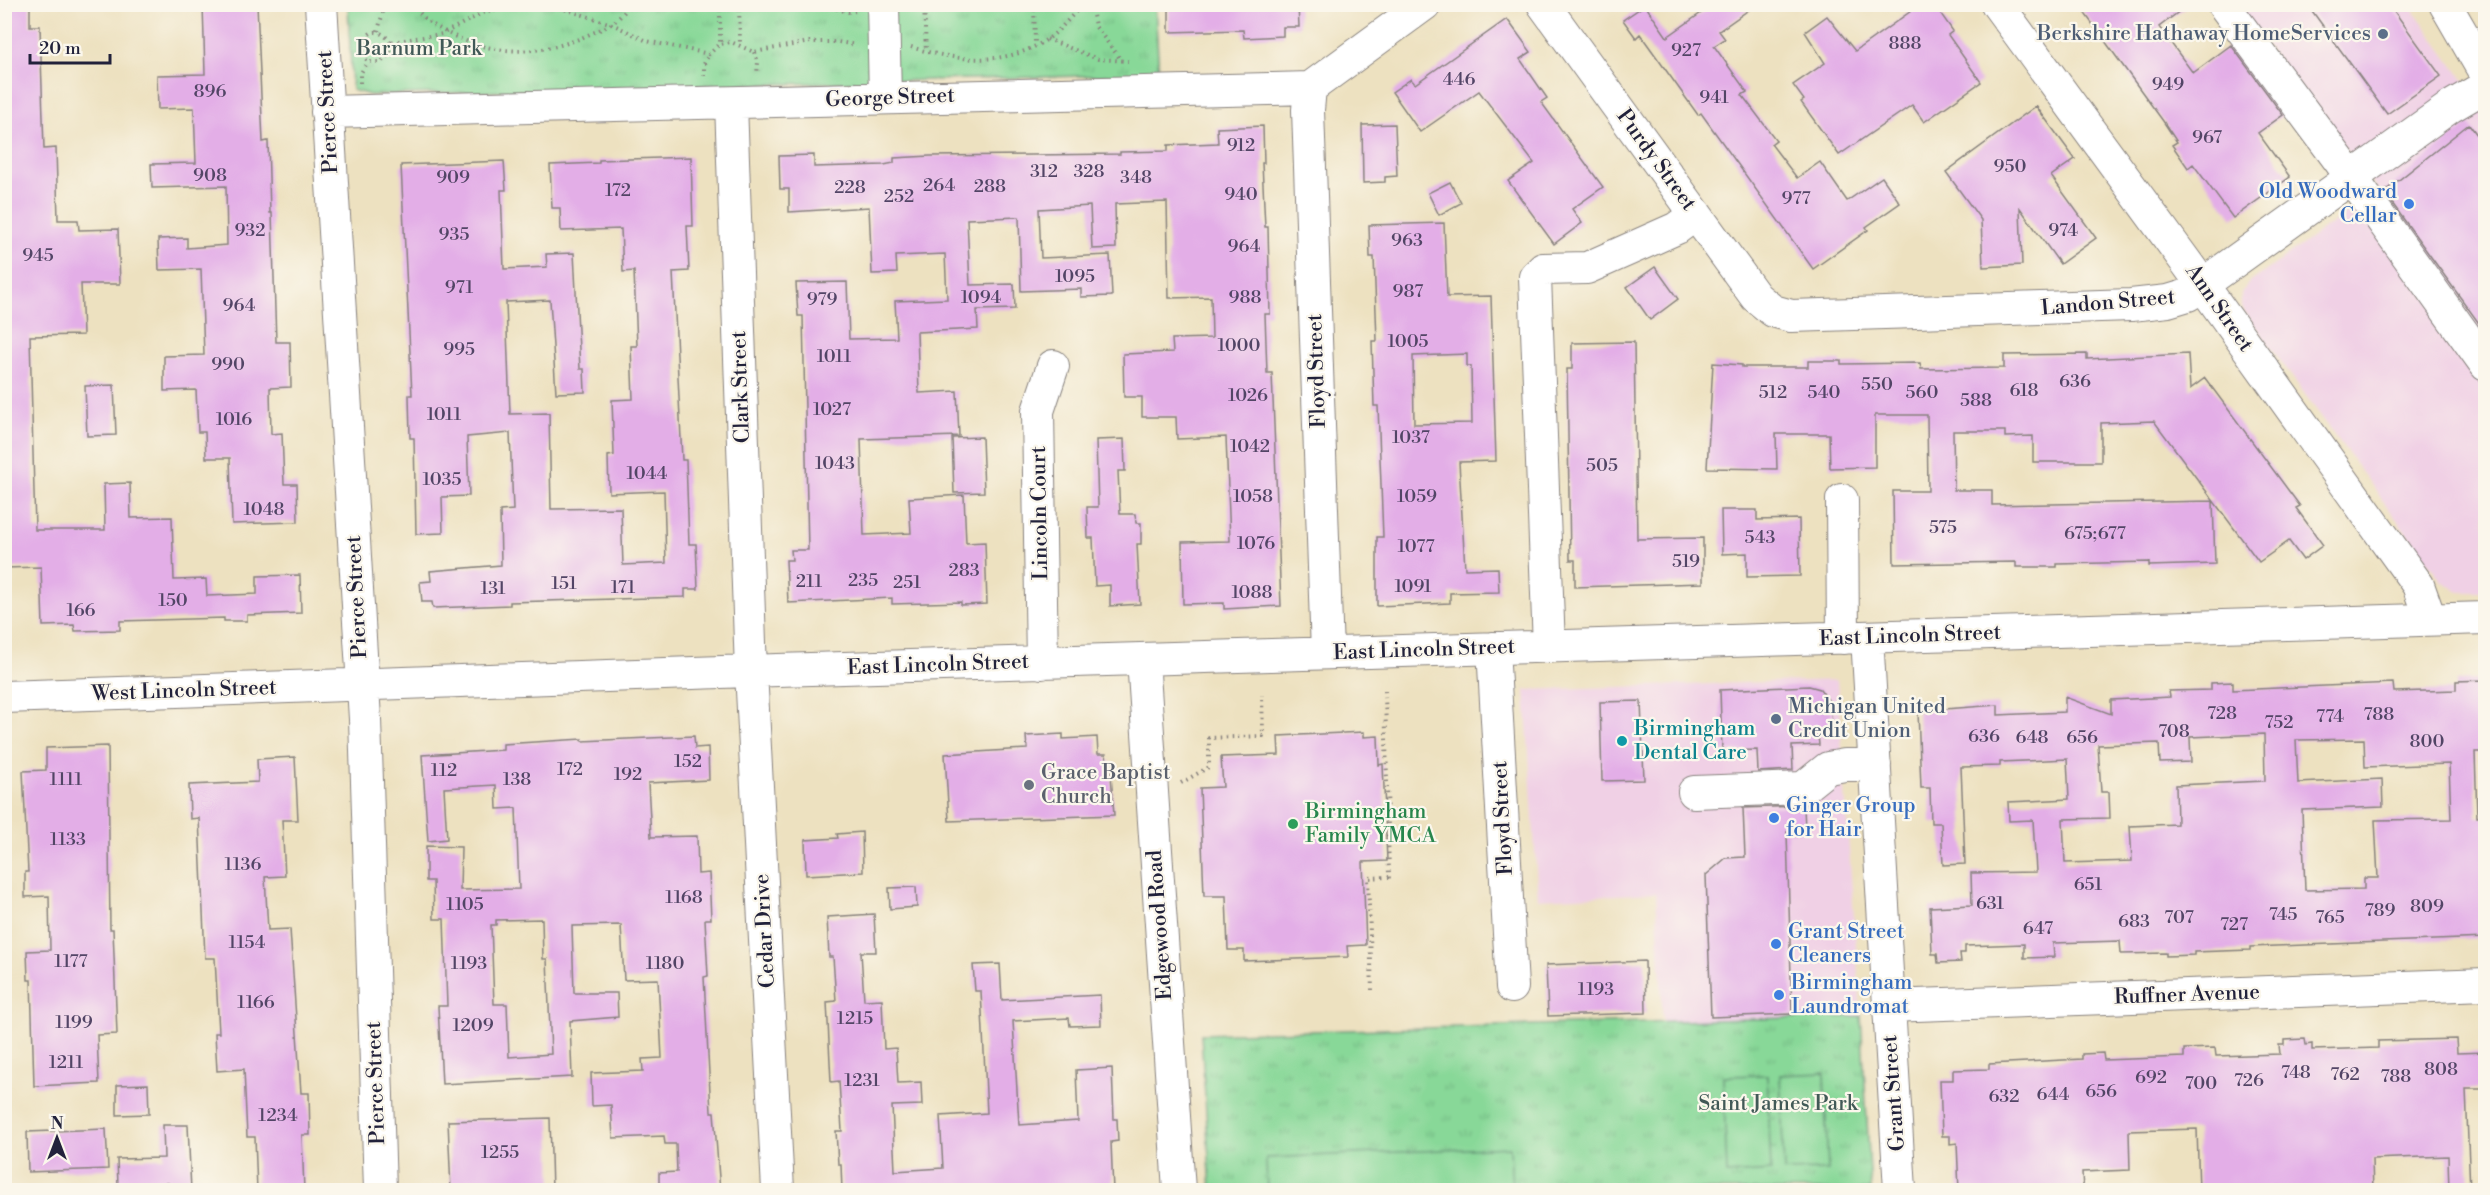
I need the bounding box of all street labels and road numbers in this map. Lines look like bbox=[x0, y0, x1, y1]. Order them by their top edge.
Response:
street label: Pierce Street bbox=[312, 49, 344, 174]
street label: George Street bbox=[825, 83, 956, 113]
street label: Purdy Street bbox=[1610, 104, 1702, 216]
street label: Ann Street bbox=[2179, 258, 2259, 357]
street label: Landon Street bbox=[2040, 284, 2177, 322]
street label: Floyd Street bbox=[1302, 313, 1332, 429]
street label: Clark Street bbox=[726, 330, 756, 444]
street label: Lincoln Court bbox=[1026, 445, 1054, 580]
street label: Pierce Street bbox=[341, 534, 373, 659]
street label: East Lincoln Street bbox=[1819, 620, 2002, 652]
street label: East Lincoln Street bbox=[1333, 634, 1516, 666]
street label: East Lincoln Street bbox=[847, 649, 1030, 681]
street label: West Lincoln Street bbox=[90, 675, 278, 707]
street label: Floyd Street bbox=[1487, 760, 1519, 876]
street label: Edgewood Road bbox=[1142, 849, 1178, 1001]
street label: Cedar Drive bbox=[749, 873, 781, 989]
street label: Ruffner Avenue bbox=[2114, 979, 2260, 1011]
street label: Pierce Street bbox=[361, 1020, 391, 1145]
street label: Grant Street bbox=[1877, 1033, 1911, 1152]

